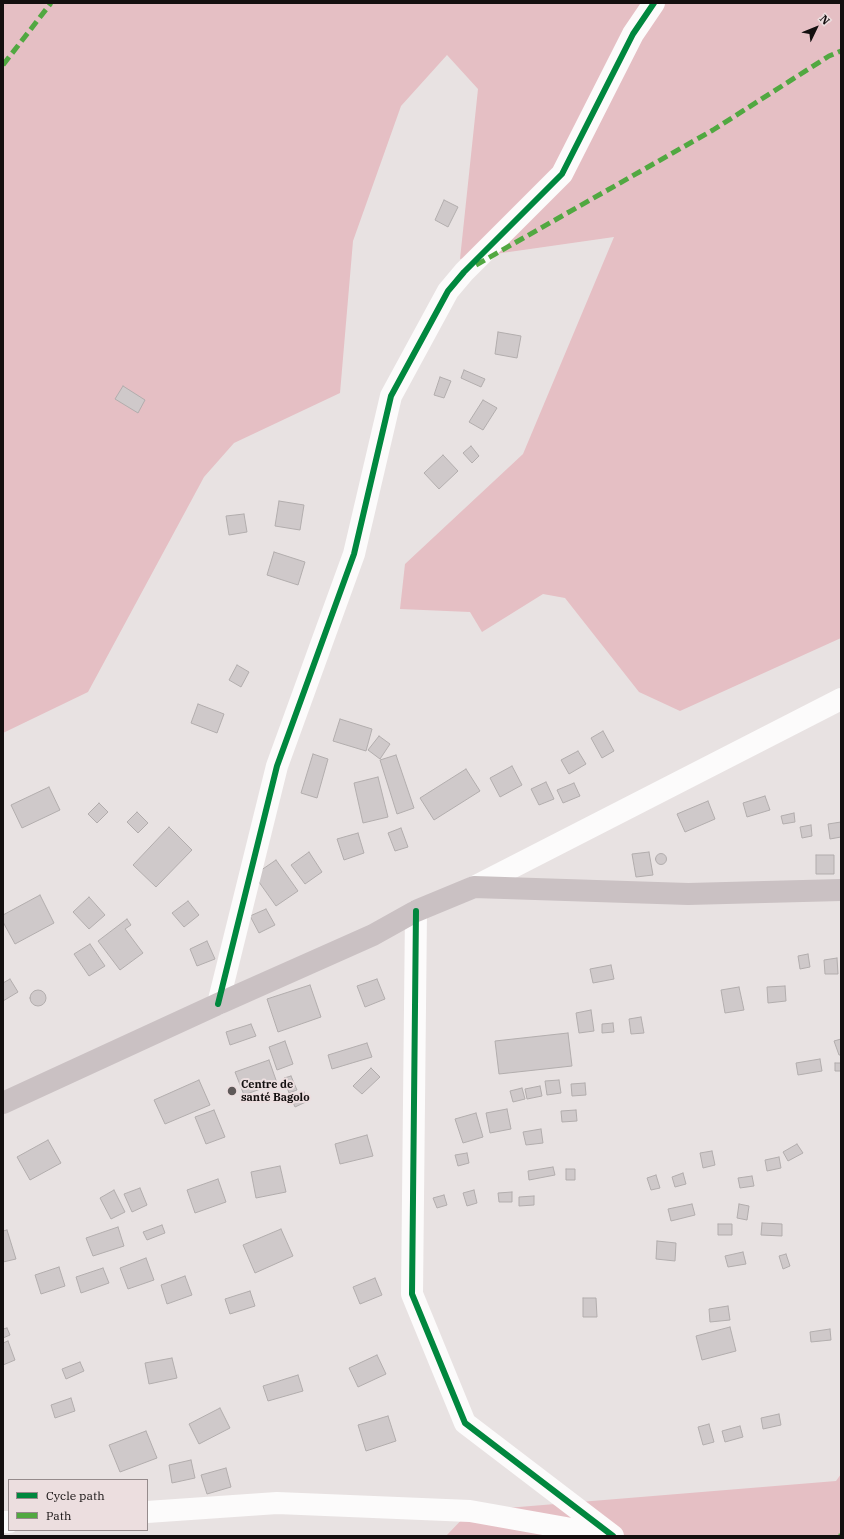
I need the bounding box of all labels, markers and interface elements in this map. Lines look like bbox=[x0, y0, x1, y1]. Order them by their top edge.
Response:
north arrow bbox=[796, 8, 836, 48]
text: N bbox=[817, 12, 833, 28]
place label: Centre de santé Bagolo bbox=[241, 1078, 310, 1104]
marker: Centre de santé Bagolo bbox=[226, 1085, 238, 1097]
legend bbox=[8, 1479, 148, 1531]
text: Cycle path bbox=[46, 1488, 105, 1503]
text: Path bbox=[46, 1508, 71, 1523]

